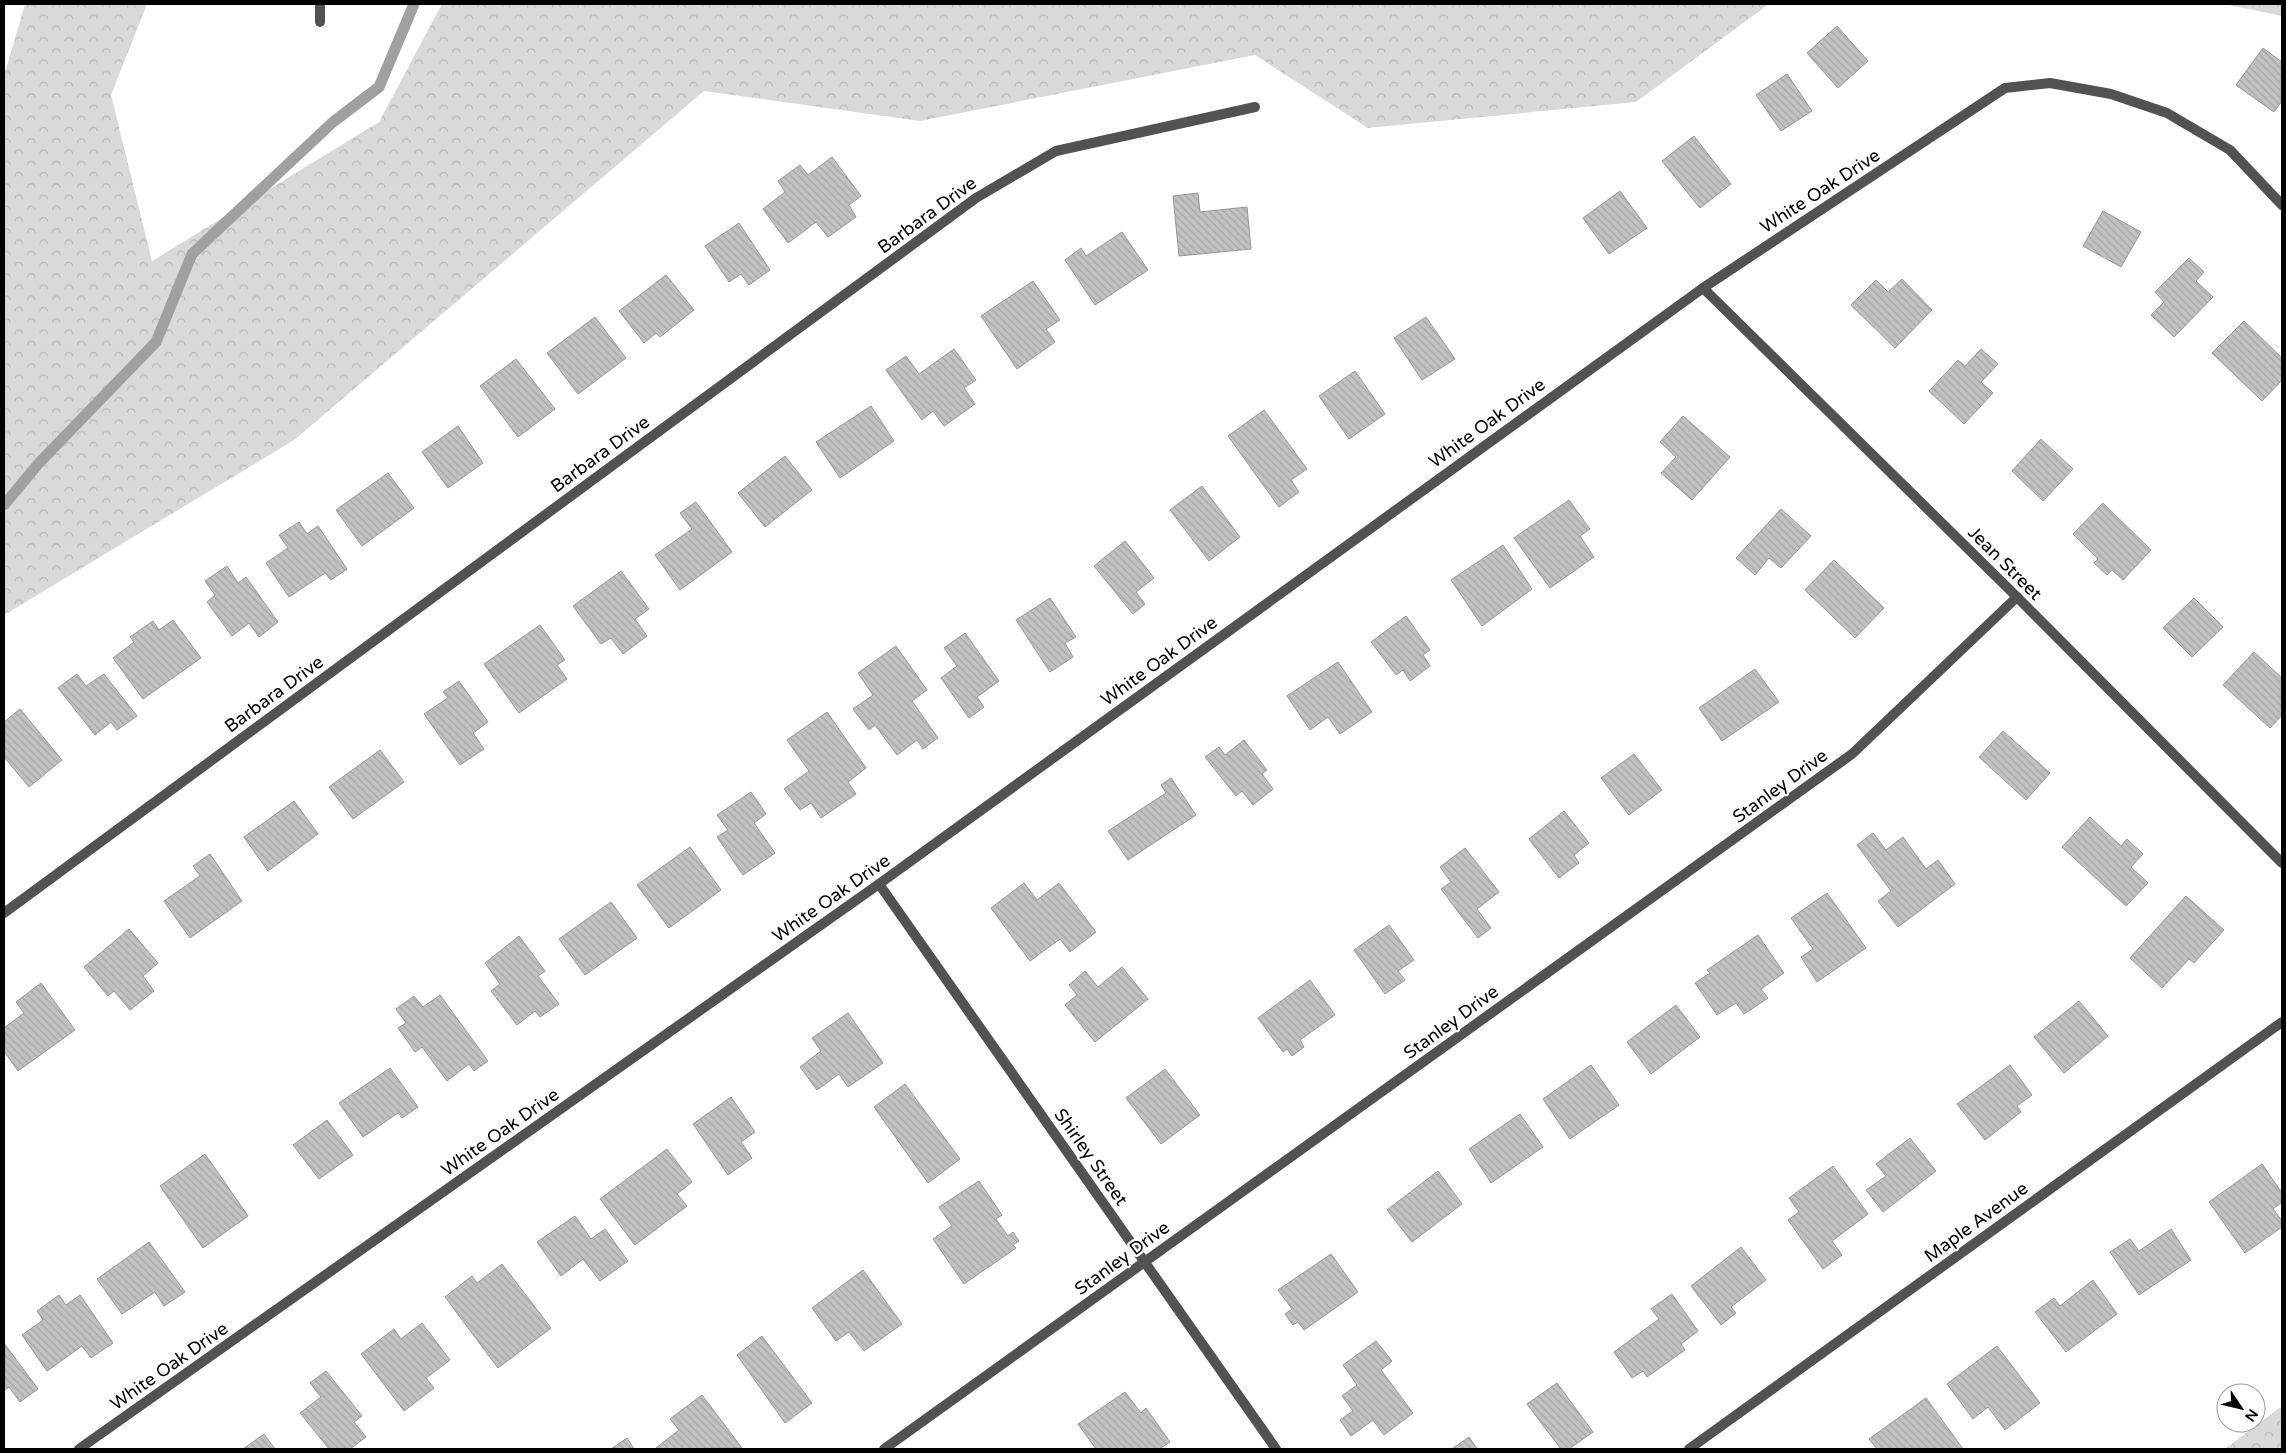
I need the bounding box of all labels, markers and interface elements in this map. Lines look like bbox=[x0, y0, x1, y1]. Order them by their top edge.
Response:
street label: White Oak Drive bbox=[1756, 144, 1884, 238]
street label: Barbara Drive bbox=[873, 172, 981, 258]
street label: White Oak Drive bbox=[1424, 373, 1550, 473]
street label: Barbara Drive bbox=[546, 411, 654, 497]
street label: Jean Street bbox=[1963, 521, 2047, 605]
street label: White Oak Drive bbox=[1096, 611, 1222, 711]
street label: Barbara Drive bbox=[220, 651, 328, 737]
street label: Stanley Drive bbox=[1728, 744, 1832, 828]
street label: White Oak Drive bbox=[768, 849, 894, 947]
street label: Stanley Drive bbox=[1399, 980, 1503, 1064]
street label: White Oak Drive bbox=[437, 1083, 563, 1181]
street label: Shirley Street bbox=[1049, 1104, 1133, 1210]
street label: Maple Avenue bbox=[1920, 1177, 2032, 1267]
street label: Stanley Drive bbox=[1070, 1216, 1174, 1300]
street label: White Oak Drive bbox=[106, 1317, 232, 1415]
north arrow bbox=[2216, 1383, 2266, 1433]
text: N bbox=[2241, 1406, 2261, 1425]

